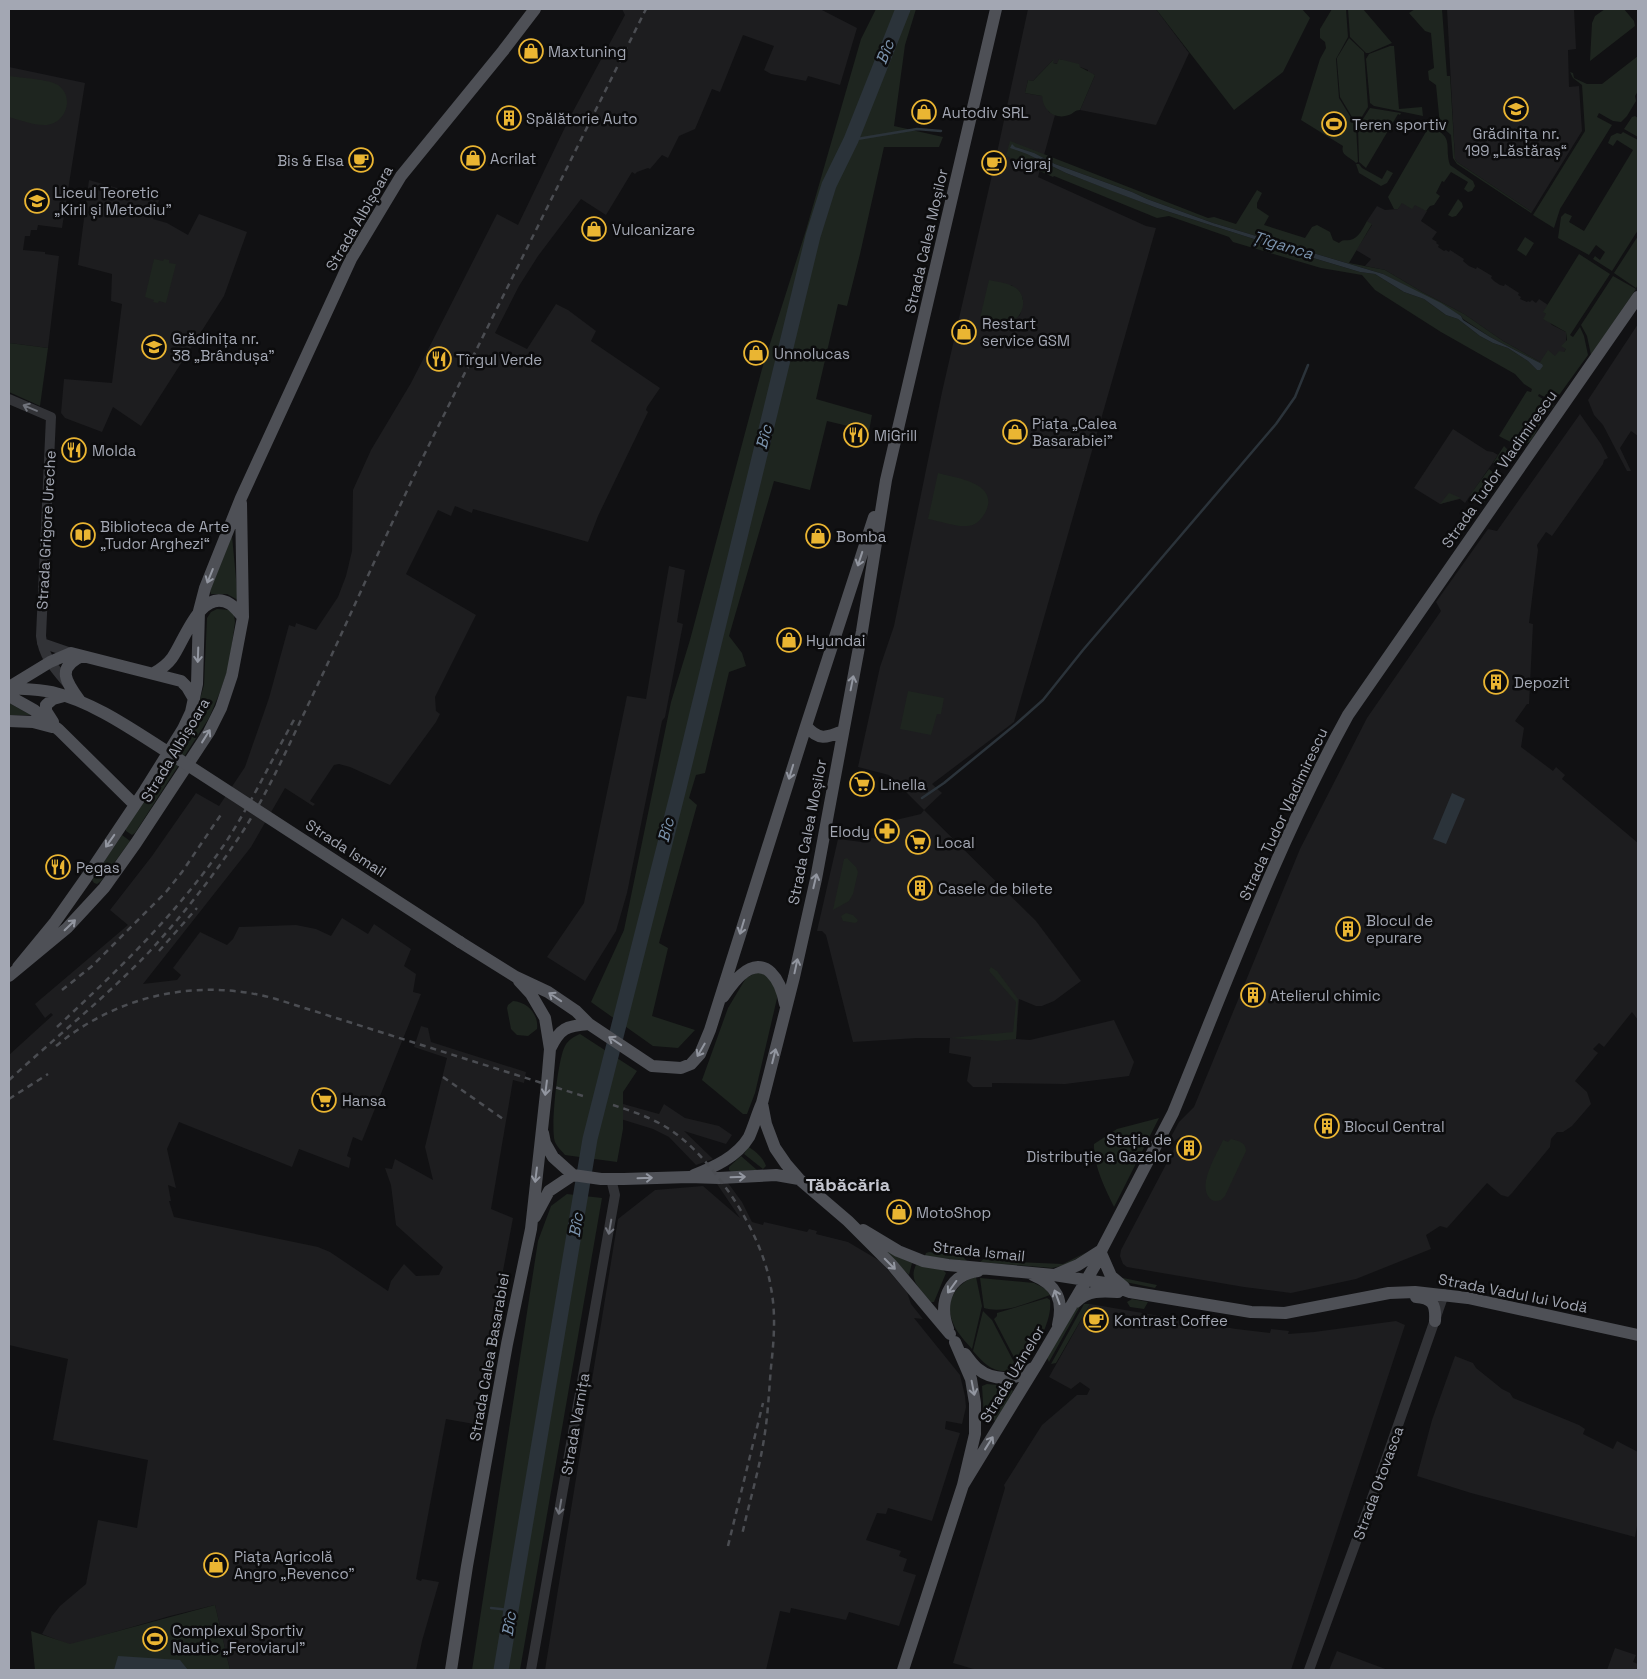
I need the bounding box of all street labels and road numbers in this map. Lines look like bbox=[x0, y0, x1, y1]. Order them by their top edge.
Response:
street label: Strada Albișoara bbox=[321, 162, 397, 274]
street label: Strada Calea Moșilor bbox=[900, 167, 952, 315]
street label: Strada Tudor Vladimirescu bbox=[1437, 386, 1561, 552]
street label: Strada Grigore Ureche bbox=[32, 450, 60, 610]
street label: Strada Albișoara bbox=[136, 694, 214, 806]
street label: Strada Tudor Vladimirescu bbox=[1235, 725, 1331, 903]
street label: Strada Calea Moșilor bbox=[784, 757, 830, 906]
street label: Strada Ismail bbox=[302, 815, 390, 881]
street label: Strada Ismail bbox=[932, 1237, 1026, 1265]
street label: Strada Vadul lui Vodă bbox=[1437, 1269, 1590, 1317]
street label: Strada Calea Basarabiei bbox=[465, 1272, 513, 1442]
street label: Strada Uzinelor bbox=[975, 1322, 1049, 1426]
street label: Strada Varnița bbox=[557, 1371, 593, 1476]
street label: Strada Otovasca bbox=[1349, 1423, 1408, 1542]

